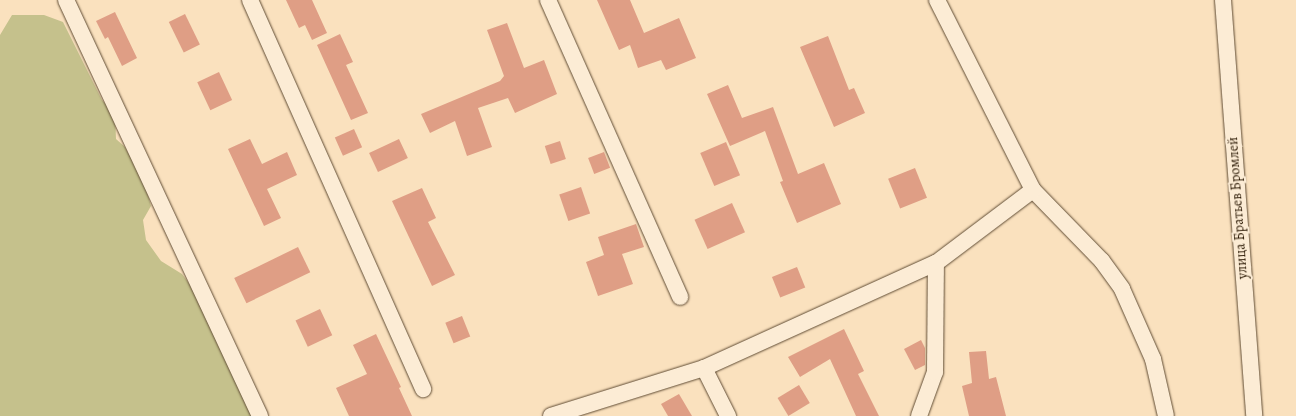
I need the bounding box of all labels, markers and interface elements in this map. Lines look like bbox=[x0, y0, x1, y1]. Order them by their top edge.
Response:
street label: улица Братьев Бромлей bbox=[1225, 136, 1251, 280]

